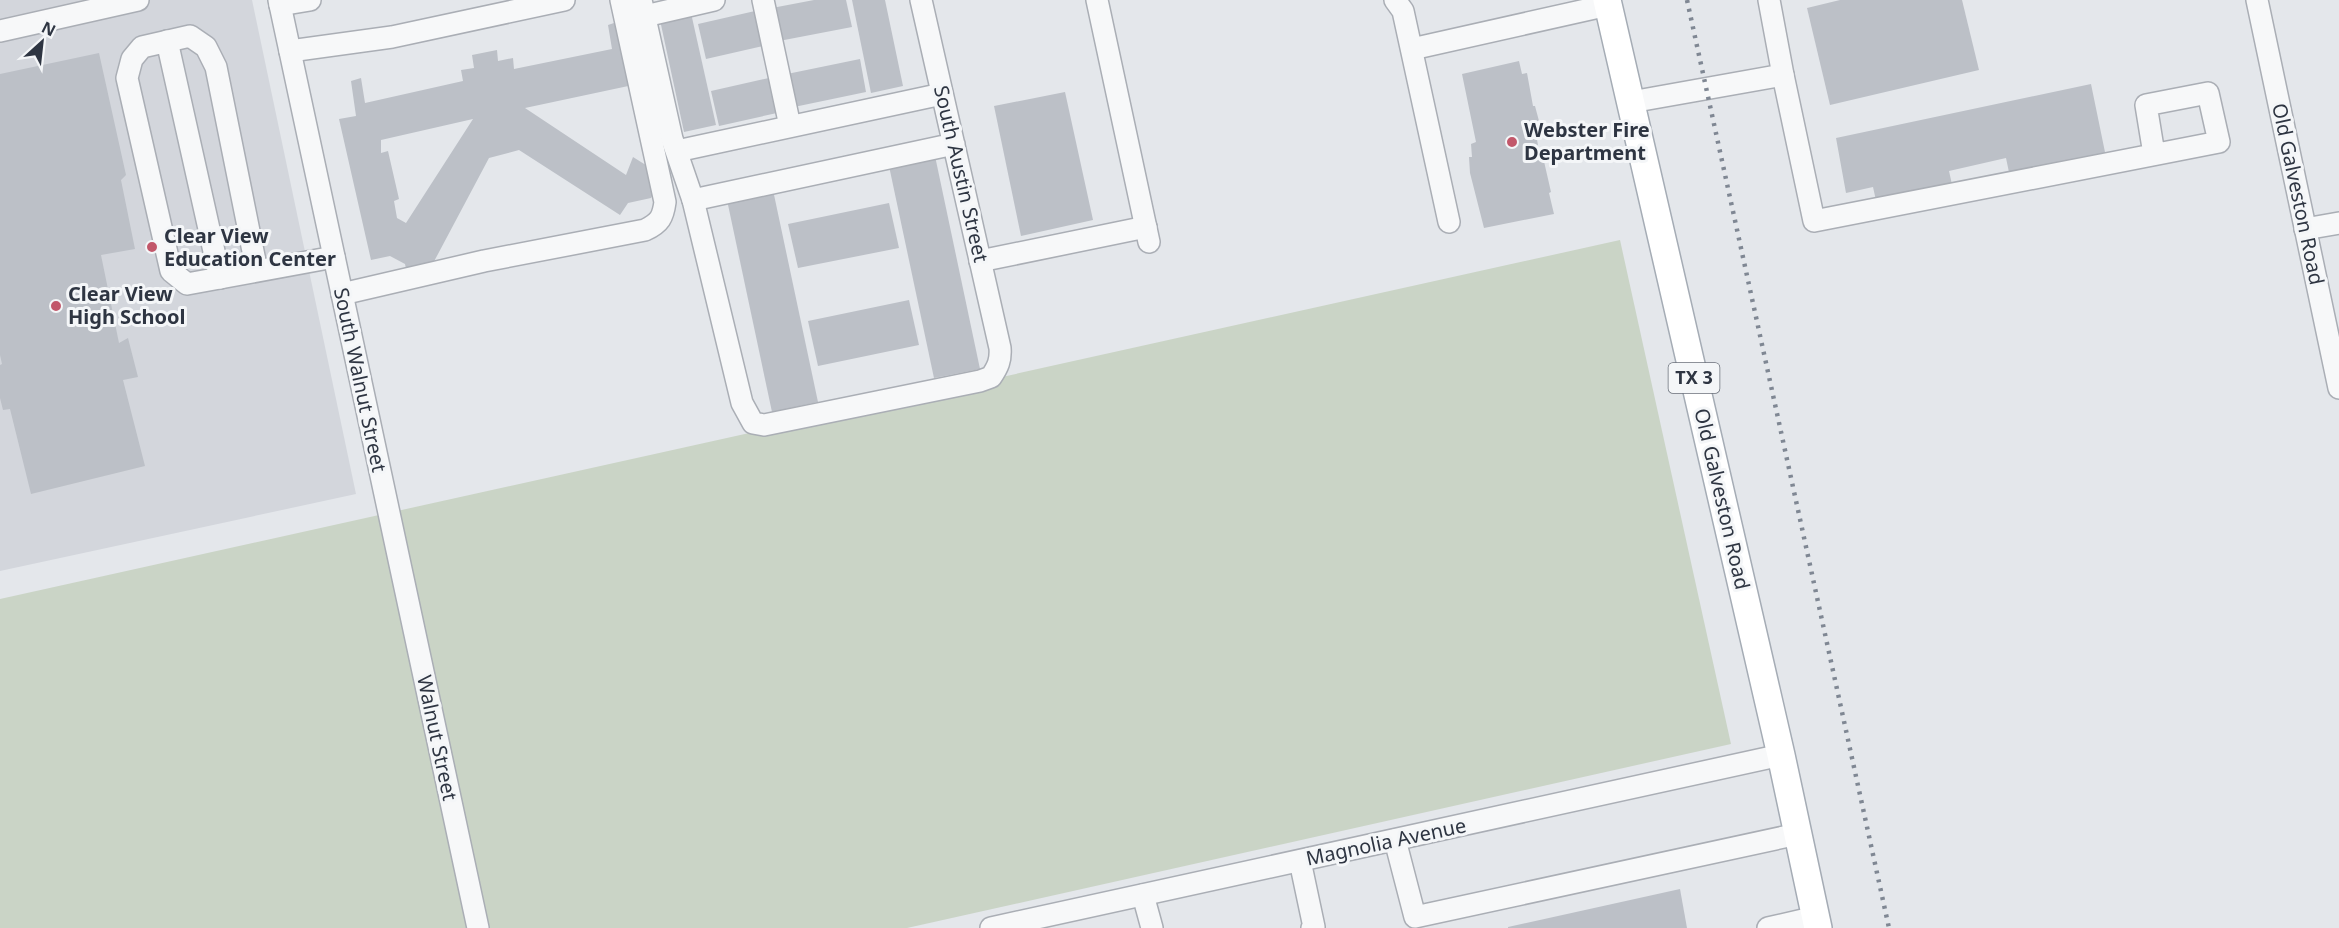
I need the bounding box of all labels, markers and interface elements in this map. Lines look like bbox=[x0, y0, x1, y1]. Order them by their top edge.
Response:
north arrow bbox=[12, 12, 72, 72]
text: N bbox=[38, 16, 60, 41]
street label: South Austin Street bbox=[928, 83, 995, 265]
street label: Old Galveston Road bbox=[2266, 101, 2331, 287]
place label: Webster Fire Department bbox=[1524, 116, 1650, 166]
marker: Webster Fire Department bbox=[1505, 135, 1519, 149]
place label: Clear View Education Center bbox=[164, 222, 336, 272]
marker: Clear View Education Center bbox=[145, 240, 159, 254]
place label: Clear View High School bbox=[68, 280, 185, 330]
street label: South Walnut Street bbox=[328, 285, 393, 475]
marker: Clear View High School bbox=[49, 299, 63, 313]
road number: TX 3 bbox=[1668, 363, 1720, 393]
street label: Old Galveston Road bbox=[1689, 406, 1756, 592]
street label: Walnut Street bbox=[411, 673, 464, 803]
street label: Magnolia Avenue bbox=[1303, 811, 1468, 872]

